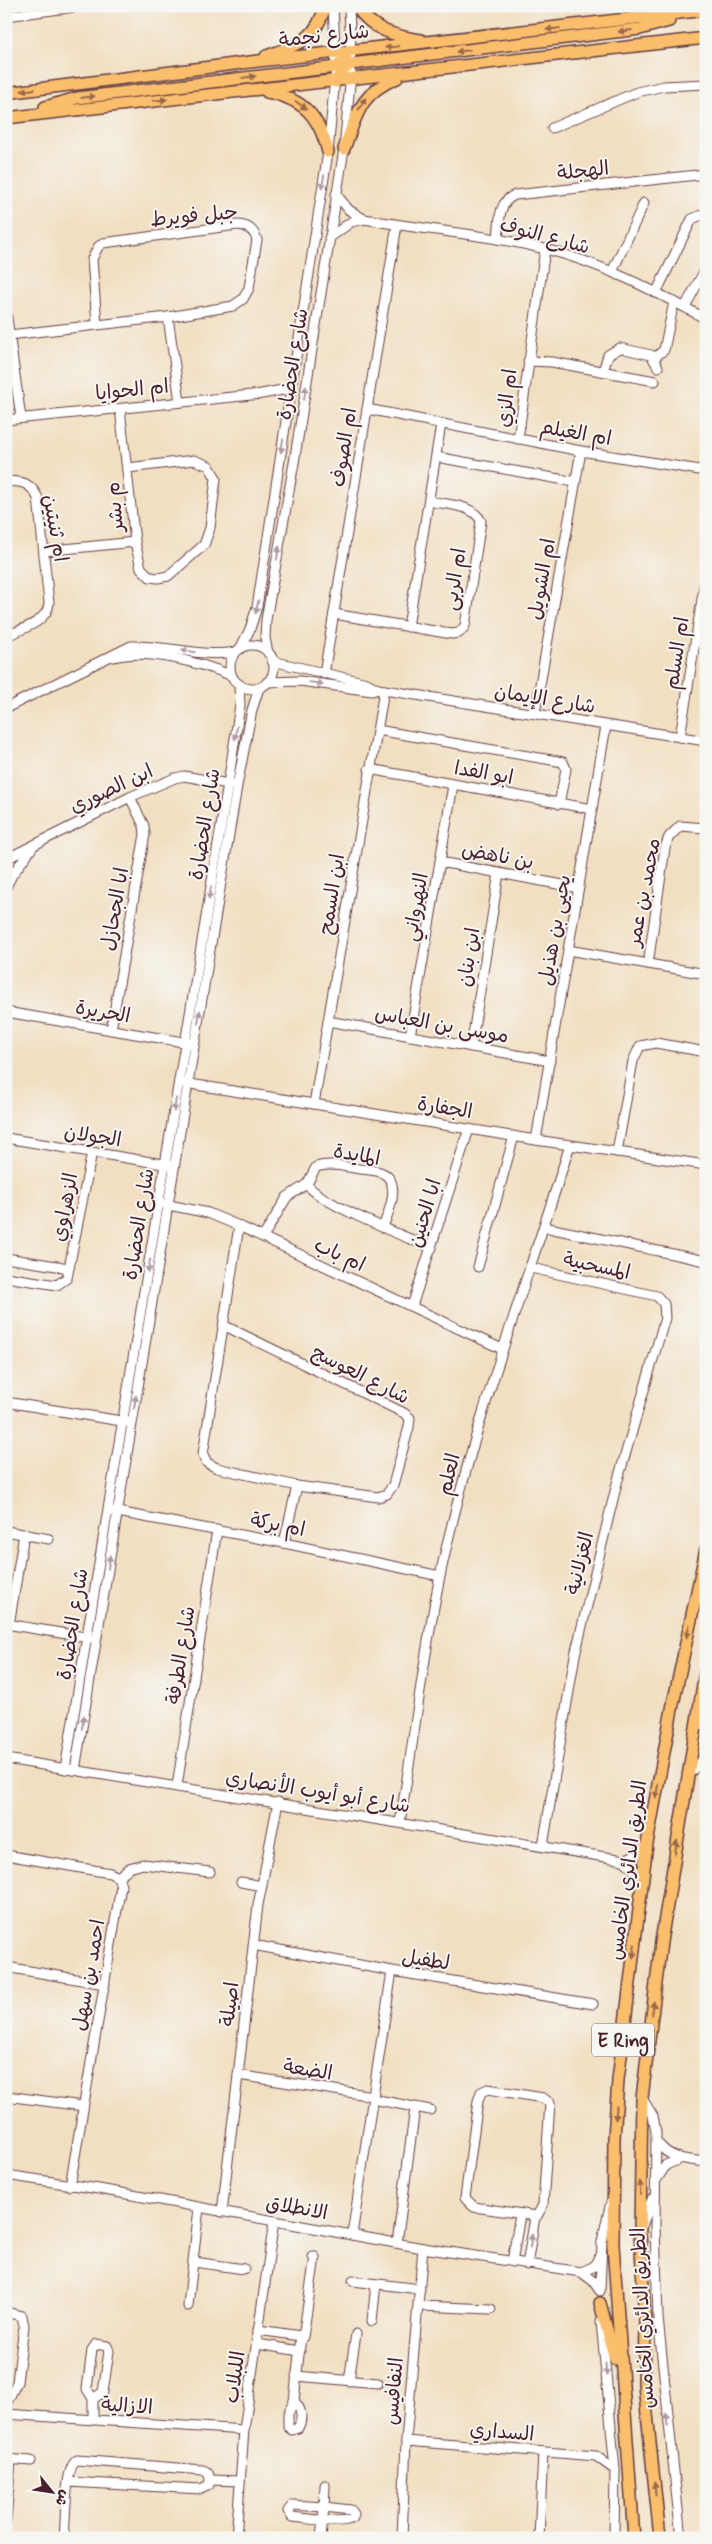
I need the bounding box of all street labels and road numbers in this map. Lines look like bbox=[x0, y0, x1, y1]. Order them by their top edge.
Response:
street label: شارع نجمة bbox=[278, 18, 371, 55]
street label: الهجلة bbox=[556, 155, 610, 188]
street label: جبل فويرط bbox=[149, 199, 239, 234]
street label: شارع النوف bbox=[497, 211, 593, 261]
street label: شارع الحضارة bbox=[271, 306, 316, 422]
street label: ام الزي bbox=[491, 367, 524, 429]
street label: ام الحوايا bbox=[94, 373, 170, 408]
street label: ام الصوف bbox=[325, 406, 364, 489]
street label: ام الغيلم bbox=[538, 414, 614, 454]
street label: م بشر bbox=[100, 481, 131, 535]
street label: ام ثنيتين bbox=[35, 492, 74, 564]
street label: ام الشويل bbox=[522, 536, 563, 622]
street label: ام الربى bbox=[437, 546, 474, 612]
street label: ام السلم bbox=[658, 615, 697, 692]
street label: شارع الإيمان bbox=[492, 678, 597, 721]
street label: ابو الفدا bbox=[452, 755, 515, 792]
street label: ابن الصوري bbox=[65, 758, 158, 820]
street label: شارع الحضارة bbox=[183, 766, 228, 882]
street label: بن ناهض bbox=[459, 836, 536, 877]
street label: محمد بن عمر bbox=[620, 836, 668, 951]
street label: ابن السمح bbox=[313, 852, 352, 936]
street label: ابا الجحازل bbox=[95, 865, 136, 953]
street label: النهرواني bbox=[397, 871, 439, 944]
street label: يحيى بن هذيل bbox=[532, 873, 579, 988]
street label: ابن بنان bbox=[451, 926, 487, 989]
street label: الحريرة bbox=[73, 994, 132, 1031]
street label: موسى بن العباس bbox=[373, 1000, 511, 1051]
street label: الجفارة bbox=[415, 1091, 474, 1126]
street label: الجولان bbox=[62, 1119, 123, 1154]
street label: المايدة bbox=[331, 1138, 382, 1173]
street label: شارع الحضارة bbox=[117, 1166, 162, 1282]
street label: الزهراوي bbox=[46, 1171, 85, 1244]
street label: ابا الحنين bbox=[402, 1176, 449, 1251]
street label: ام باب bbox=[309, 1232, 369, 1279]
street label: المسحبية bbox=[561, 1246, 633, 1287]
street label: شارع العوسج bbox=[307, 1339, 414, 1412]
street label: العلم bbox=[431, 1451, 468, 1498]
street label: ام بركة bbox=[248, 1507, 308, 1544]
street label: الغزلانية bbox=[560, 1529, 601, 1598]
street label: شارع الحضارة bbox=[51, 1566, 96, 1682]
street label: شارع الطرفة bbox=[160, 1604, 203, 1706]
street label: شارع أبو أيوب الأنصاري bbox=[224, 1764, 412, 1820]
street label: الطريق الدائري الخامس bbox=[602, 1778, 654, 1962]
street label: احمد بن سهل bbox=[66, 1917, 113, 2033]
street label: لطفيل bbox=[400, 1943, 452, 1978]
street label: اصيلة bbox=[214, 1980, 247, 2028]
road number: E Ring bbox=[592, 2024, 654, 2056]
street label: الضعة bbox=[281, 2053, 334, 2088]
street label: الانطلاق bbox=[264, 2190, 330, 2227]
street label: الطريق الدائري الخامس bbox=[625, 2227, 662, 2409]
street label: اللبلاب bbox=[218, 2349, 253, 2405]
street label: النفافيس bbox=[378, 2356, 411, 2426]
street label: الازالية bbox=[100, 2391, 154, 2422]
street label: السداري bbox=[469, 2416, 535, 2449]

